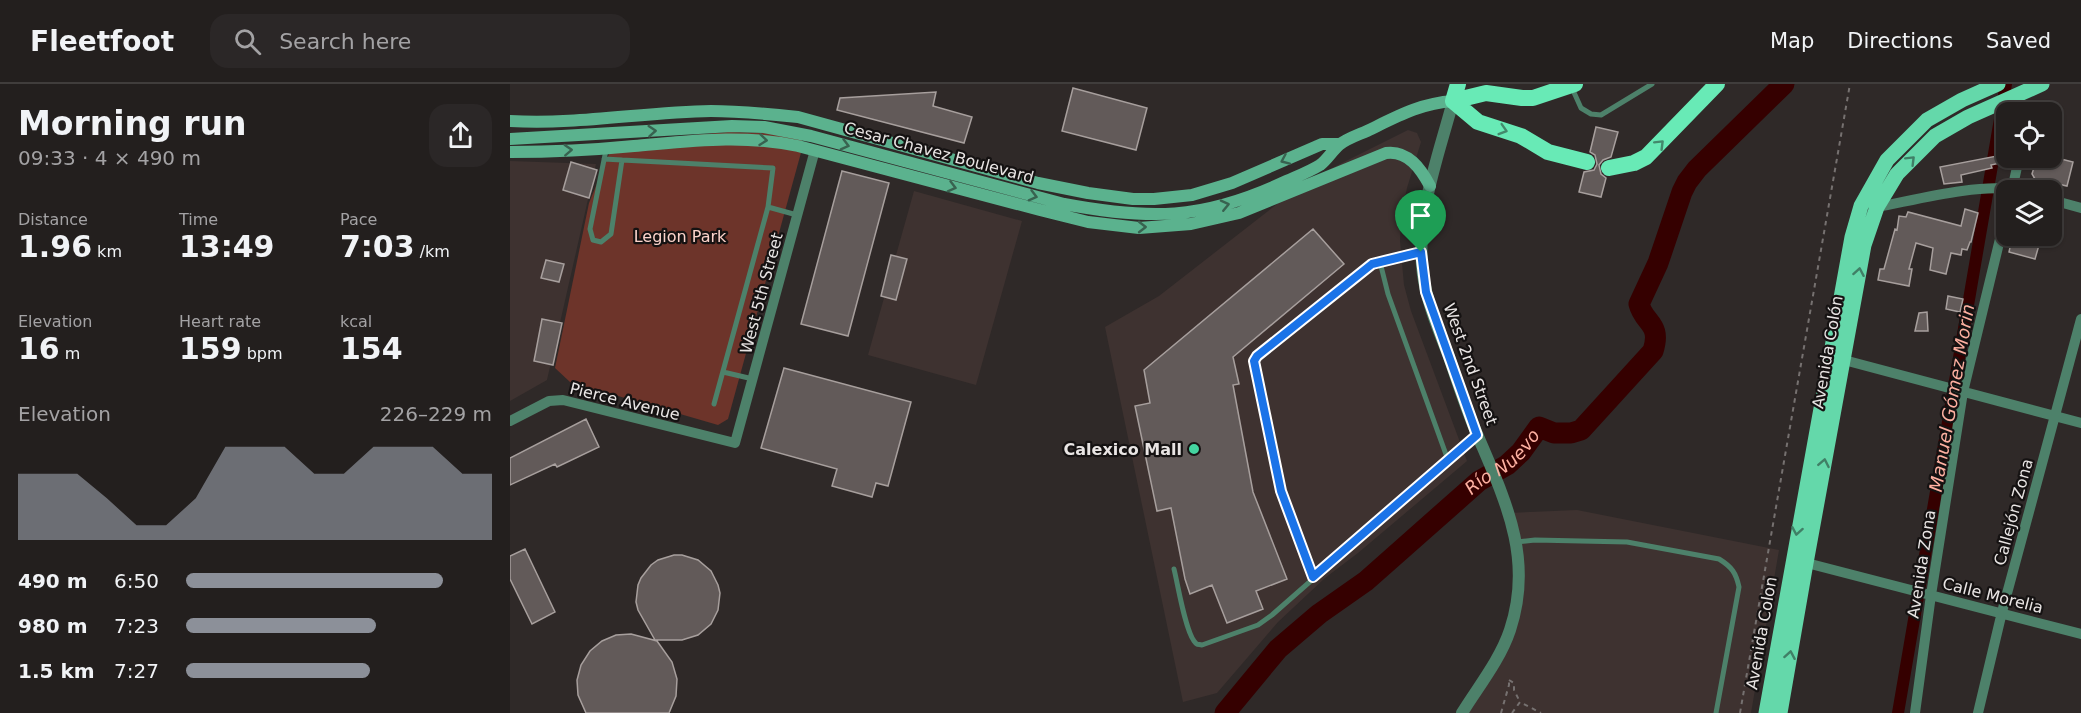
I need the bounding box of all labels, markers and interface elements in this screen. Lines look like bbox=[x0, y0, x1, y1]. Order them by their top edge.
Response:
search box bbox=[210, 14, 630, 68]
text: Fleetfoot bbox=[30, 25, 174, 58]
icon: search bbox=[231, 25, 264, 58]
text: Search here bbox=[279, 29, 411, 54]
text: Map bbox=[1770, 29, 1814, 53]
text: Directions bbox=[1847, 29, 1953, 53]
text: Saved bbox=[1986, 29, 2051, 53]
map controls bbox=[1996, 102, 2062, 246]
button: locate bbox=[1996, 102, 2062, 168]
text: Morning run bbox=[18, 104, 246, 143]
button: share bbox=[429, 104, 492, 167]
street label: Cesar Chavez Boulevard bbox=[842, 118, 1036, 187]
one-way arrow bbox=[1497, 123, 1508, 135]
one-way arrow bbox=[648, 125, 657, 138]
one-way arrow bbox=[758, 133, 767, 146]
one-way arrow bbox=[839, 138, 850, 150]
one-way arrow bbox=[1653, 140, 1664, 150]
one-way arrow bbox=[564, 144, 573, 157]
text: 09:33 · 4 × 490 m bbox=[18, 146, 201, 170]
one-way arrow bbox=[1280, 153, 1291, 165]
one-way arrow bbox=[1904, 156, 1914, 167]
one-way arrow bbox=[946, 180, 957, 192]
button: layers bbox=[1996, 180, 2062, 246]
one-way arrow bbox=[1027, 189, 1038, 201]
pin bbox=[1395, 190, 1446, 252]
one-way arrow bbox=[1220, 199, 1230, 212]
icon: arrive bbox=[1404, 199, 1437, 232]
text: Distance bbox=[18, 210, 88, 229]
text: Time bbox=[179, 210, 218, 229]
text: Pace bbox=[340, 210, 377, 229]
one-way arrow bbox=[1138, 221, 1147, 234]
park label: Legion Park bbox=[634, 227, 727, 246]
text: 1.96 bbox=[18, 229, 92, 264]
text: 13:49 bbox=[179, 229, 275, 264]
text: 7:03 bbox=[340, 229, 415, 264]
street label: West 5th Street bbox=[736, 230, 787, 356]
text: km bbox=[92, 242, 122, 261]
text: /km bbox=[415, 242, 450, 261]
one-way arrow bbox=[1852, 267, 1865, 277]
street label: Avenida Colón bbox=[1808, 294, 1847, 410]
street label: West 2nd Street bbox=[1440, 300, 1501, 428]
water label: Manuel Gómez Morin bbox=[1925, 302, 1978, 493]
text: Elevation bbox=[18, 312, 92, 331]
text: Heart rate bbox=[179, 312, 261, 331]
text: kcal bbox=[340, 312, 372, 331]
text: 16 bbox=[18, 331, 60, 366]
text: 159 bbox=[179, 331, 242, 366]
text: 154 bbox=[340, 331, 403, 366]
text: m bbox=[60, 344, 80, 363]
text: bpm bbox=[242, 344, 283, 363]
street label: Pierce Avenue bbox=[568, 379, 682, 424]
text: Elevation bbox=[18, 402, 111, 426]
text: 226–229 m bbox=[380, 402, 492, 426]
water label: Río Nuevo bbox=[1460, 425, 1544, 499]
place label: Calexico Mall bbox=[1064, 440, 1182, 459]
marker: Calexico Mall bbox=[1187, 442, 1201, 456]
street label: Callejón Zona bbox=[1990, 457, 2037, 568]
one-way arrow bbox=[1817, 459, 1830, 469]
street label: Avenida Zona bbox=[1904, 508, 1939, 620]
one-way arrow bbox=[1791, 526, 1804, 536]
text: 490 m bbox=[18, 569, 88, 593]
text: 6:50 bbox=[114, 569, 159, 593]
street label: Calle Morelia bbox=[1941, 574, 2045, 617]
street label: Avenida Colon bbox=[1742, 575, 1781, 691]
text: 980 m bbox=[18, 614, 88, 638]
text: 7:23 bbox=[114, 614, 159, 638]
one-way arrow bbox=[1783, 651, 1796, 661]
text: 1.5 km bbox=[18, 659, 95, 683]
text: 7:27 bbox=[114, 659, 159, 683]

